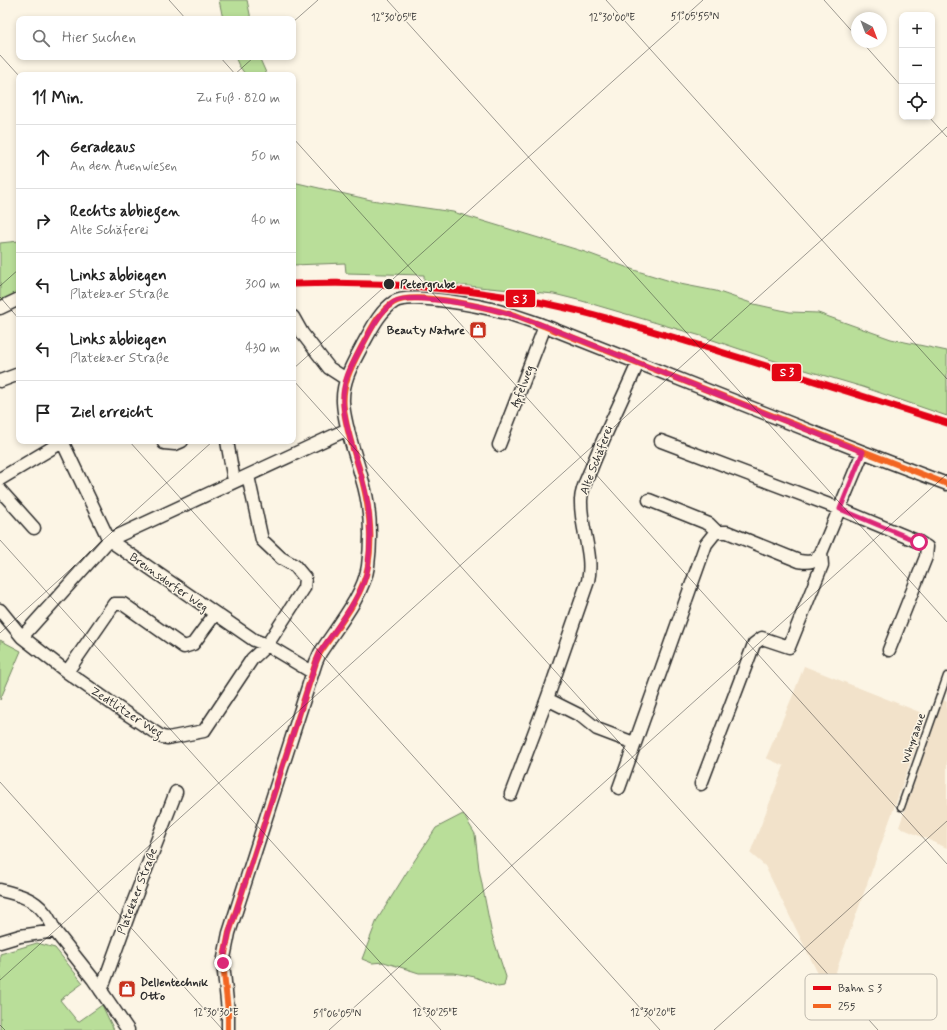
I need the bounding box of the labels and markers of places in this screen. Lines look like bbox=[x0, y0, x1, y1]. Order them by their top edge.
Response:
marker: Petergrube bbox=[382, 277, 396, 291]
place label: Petergrube bbox=[400, 277, 456, 293]
shop icon: Beauty Nature bbox=[468, 320, 488, 340]
place label: Beauty Nature bbox=[387, 323, 465, 339]
place label: Dellentechnik Otto bbox=[140, 975, 208, 1005]
shop icon: Dellentechnik Otto bbox=[117, 979, 137, 999]

